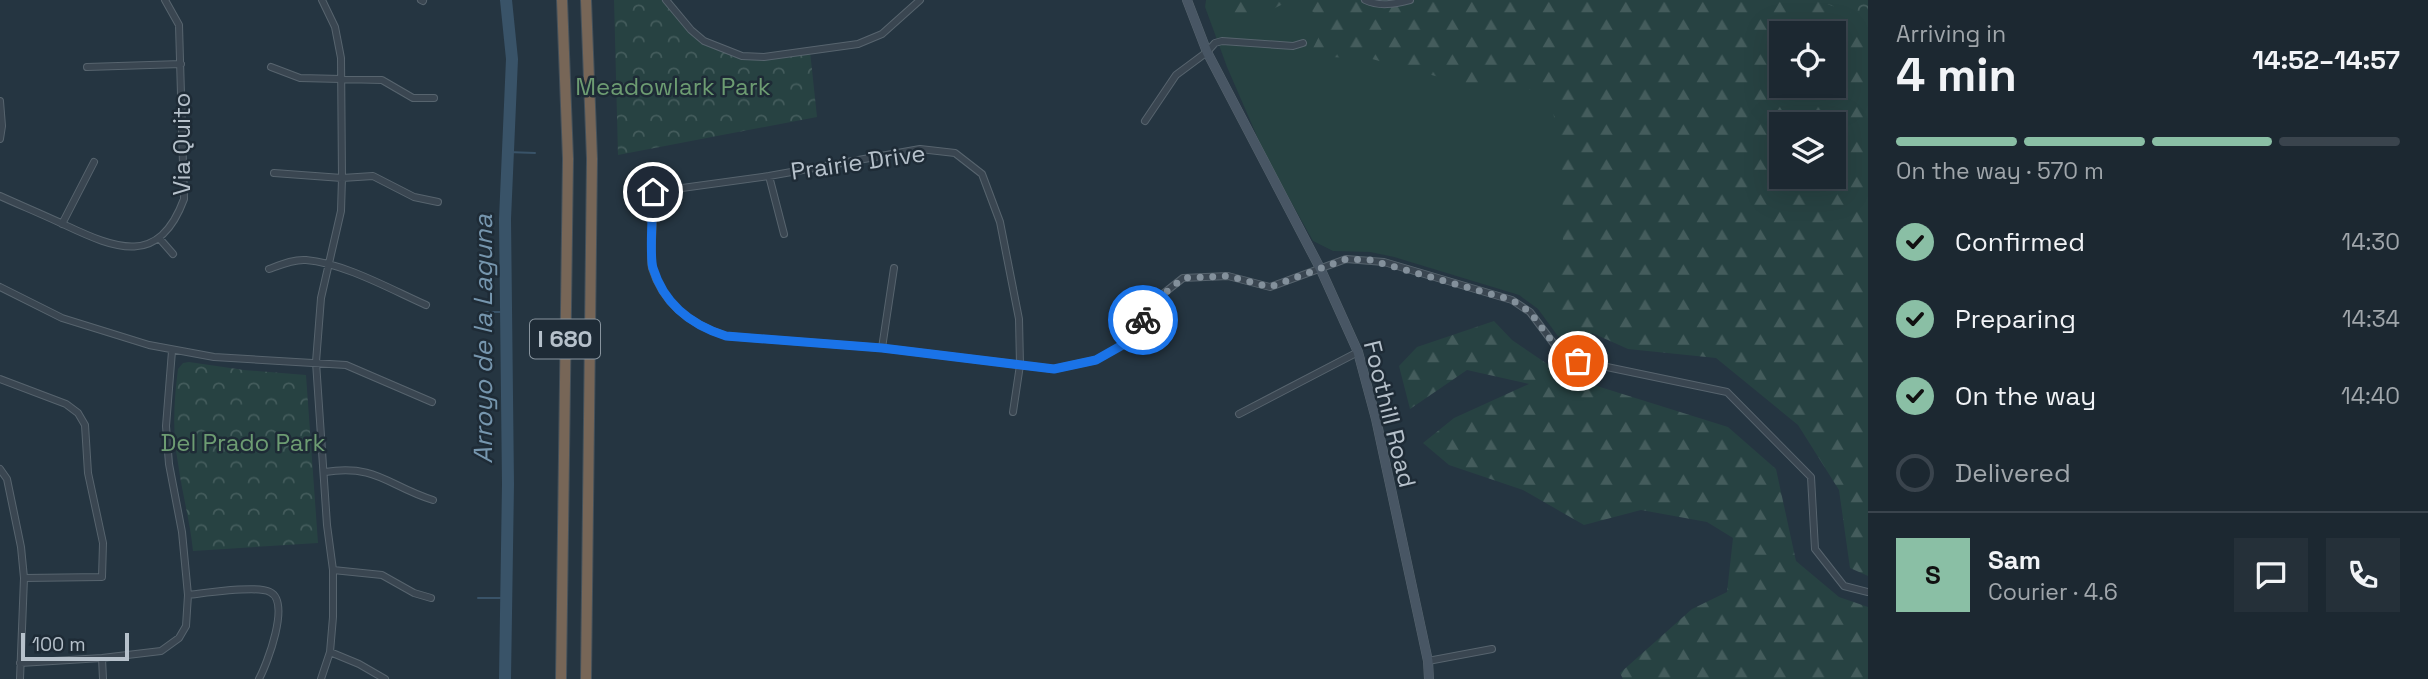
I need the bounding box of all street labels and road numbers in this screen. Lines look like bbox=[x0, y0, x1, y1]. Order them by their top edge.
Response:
street label: Via Quito bbox=[166, 93, 197, 195]
street label: Prairie Drive bbox=[789, 137, 927, 187]
road number: I 680 bbox=[530, 320, 600, 358]
street label: Foothill Road bbox=[1357, 337, 1423, 491]

